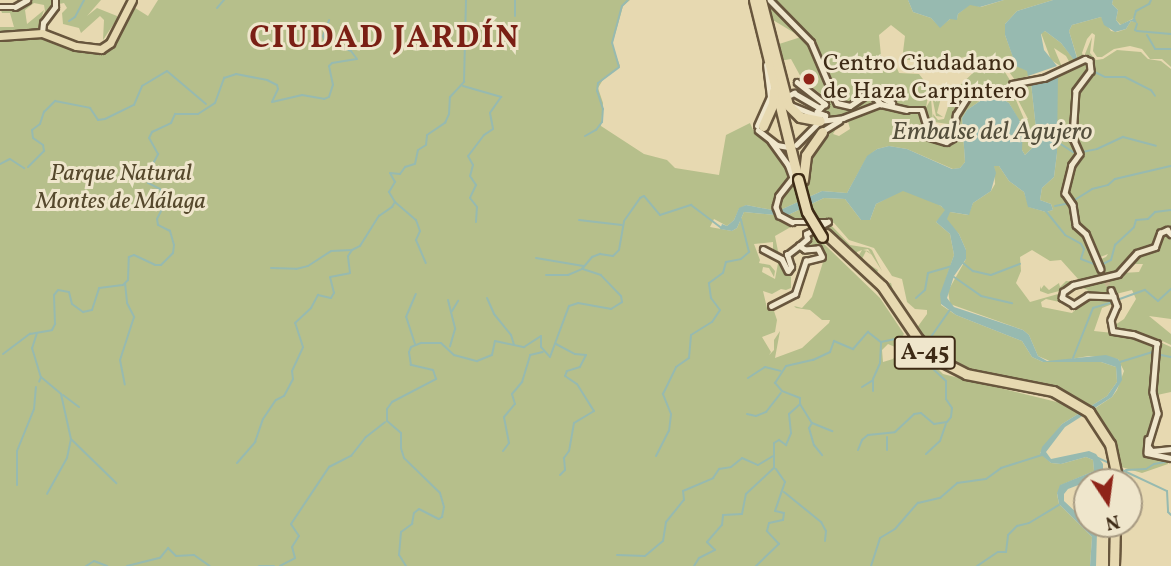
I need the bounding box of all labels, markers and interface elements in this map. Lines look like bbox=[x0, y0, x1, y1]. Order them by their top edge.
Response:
district label: CIUDAD JARDÍN bbox=[251, 20, 519, 58]
place label: Centro Ciudadano de Haza Carpintero bbox=[823, 51, 1027, 107]
marker: Centro Ciudadano de Haza Carpintero bbox=[801, 71, 817, 87]
water label: Embalse del Agujero bbox=[892, 117, 1092, 149]
park label: Parque Natural Montes de Málaga bbox=[36, 161, 206, 217]
road number: A-45 bbox=[894, 334, 956, 372]
north arrow bbox=[1073, 468, 1143, 538]
text: N bbox=[1103, 507, 1122, 536]

